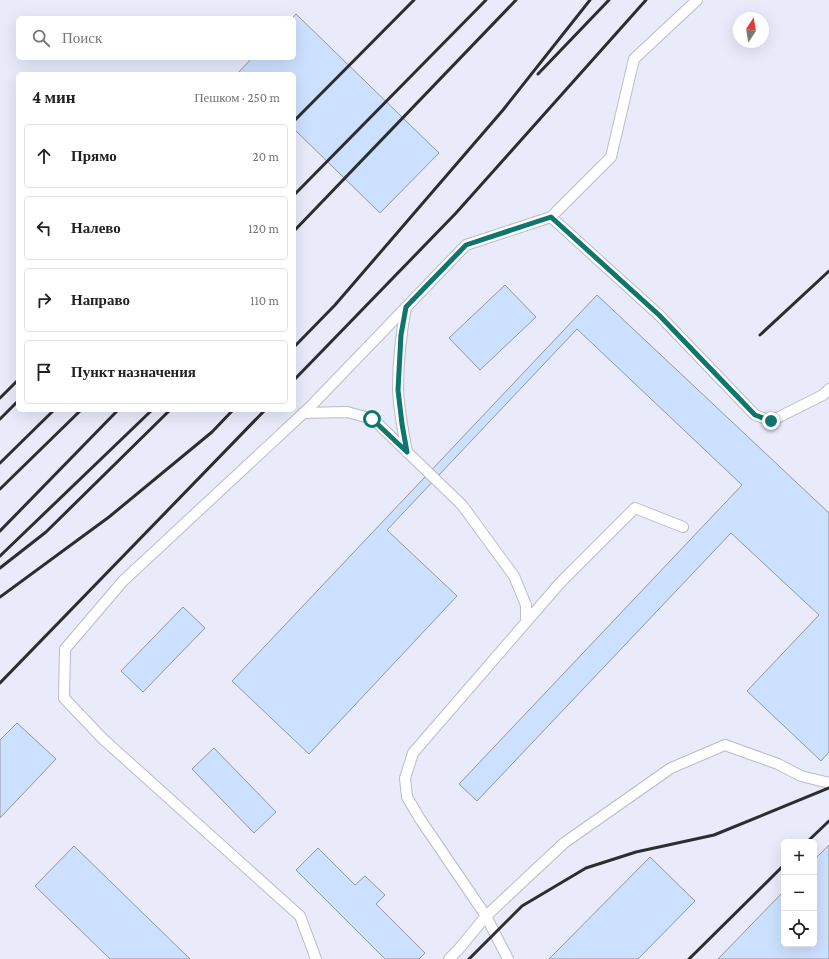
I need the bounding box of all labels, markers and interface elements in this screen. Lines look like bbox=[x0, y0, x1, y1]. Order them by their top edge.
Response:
north arrow bbox=[733, 12, 769, 48]
search box bbox=[16, 16, 296, 60]
icon: search bbox=[30, 27, 52, 49]
text: Поиск bbox=[62, 30, 102, 46]
text: 4 мин bbox=[32, 88, 76, 107]
text: Пешком · 250 m bbox=[194, 90, 280, 105]
icon: ahead bbox=[33, 145, 55, 167]
text: Прямо bbox=[71, 148, 117, 164]
text: 20 m bbox=[253, 149, 279, 164]
icon: left bbox=[33, 217, 55, 239]
text: Налево bbox=[71, 220, 121, 236]
text: 120 m bbox=[248, 221, 279, 236]
icon: right bbox=[33, 289, 55, 311]
text: Направо bbox=[71, 292, 130, 308]
text: 110 m bbox=[250, 293, 279, 308]
icon: arrive bbox=[33, 361, 55, 383]
text: Пункт назначения bbox=[71, 364, 196, 380]
route start bbox=[363, 410, 381, 428]
route end bbox=[762, 412, 780, 430]
map controls bbox=[781, 839, 817, 947]
button: + bbox=[781, 839, 817, 875]
button: − bbox=[781, 875, 817, 911]
button: locate bbox=[781, 911, 817, 947]

